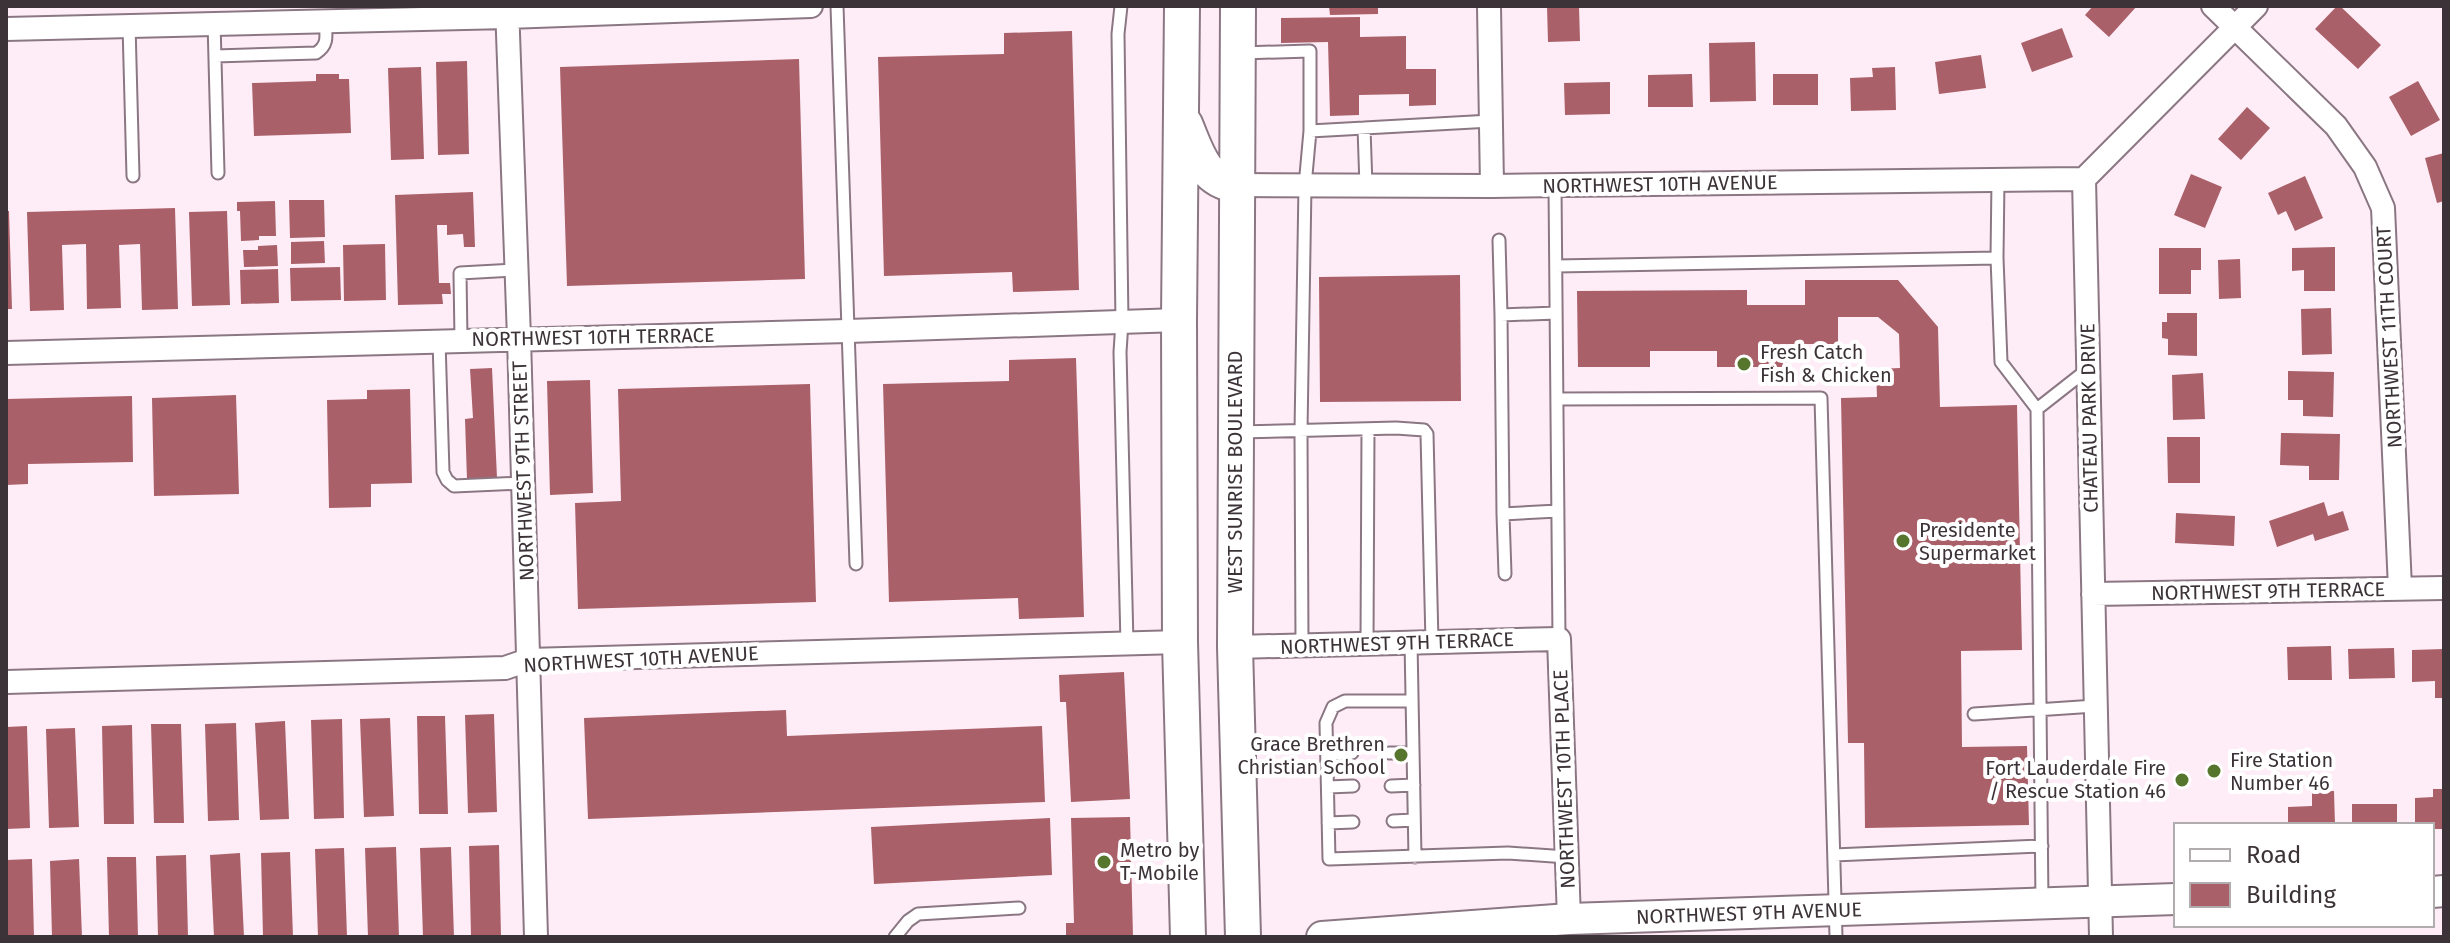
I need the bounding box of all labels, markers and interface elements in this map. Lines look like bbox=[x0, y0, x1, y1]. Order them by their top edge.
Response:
street label: NORTHWEST 10TH AVENUE bbox=[1542, 170, 1778, 198]
street label: NORTHWEST 11TH COURT bbox=[2371, 225, 2407, 449]
street label: NORTHWEST 10TH TERRACE bbox=[471, 323, 715, 351]
street label: CHATEAU PARK DRIVE bbox=[2075, 323, 2103, 513]
place label: Fresh Catch Fish & Chicken bbox=[1760, 340, 1892, 387]
street label: WEST SUNRISE BOULEVARD bbox=[1223, 351, 1247, 594]
marker: Fresh Catch Fish & Chicken bbox=[1735, 355, 1753, 373]
street label: NORTHWEST 9TH STREET bbox=[507, 360, 539, 581]
place label: Presidente Supermarket bbox=[1919, 518, 2037, 565]
marker: Presidente Supermarket bbox=[1894, 532, 1912, 550]
street label: NORTHWEST 9TH TERRACE bbox=[2151, 577, 2385, 605]
street label: NORTHWEST 9TH TERRACE bbox=[1280, 627, 1514, 659]
street label: NORTHWEST 10TH AVENUE bbox=[523, 641, 759, 677]
street label: NORTHWEST 10TH PLACE bbox=[1548, 669, 1580, 889]
place label: Grace Brethren Christian School bbox=[1237, 732, 1385, 779]
marker: Grace Brethren Christian School bbox=[1392, 746, 1410, 764]
place label: Fire Station Number 46 bbox=[2230, 748, 2333, 795]
place label: Fort Lauderdale Fire / Rescue Station 46 bbox=[1985, 756, 2166, 803]
marker: Fire Station Number 46 bbox=[2205, 762, 2223, 780]
marker: Fort Lauderdale Fire / Rescue Station 46 bbox=[2173, 771, 2191, 789]
legend bbox=[2174, 823, 2434, 927]
place label: Metro by T-Mobile bbox=[1120, 838, 1200, 885]
text: Road bbox=[2246, 841, 2301, 869]
marker: Metro by T-Mobile bbox=[1095, 853, 1113, 871]
text: Building bbox=[2246, 881, 2336, 909]
street label: NORTHWEST 9TH AVENUE bbox=[1636, 897, 1862, 929]

